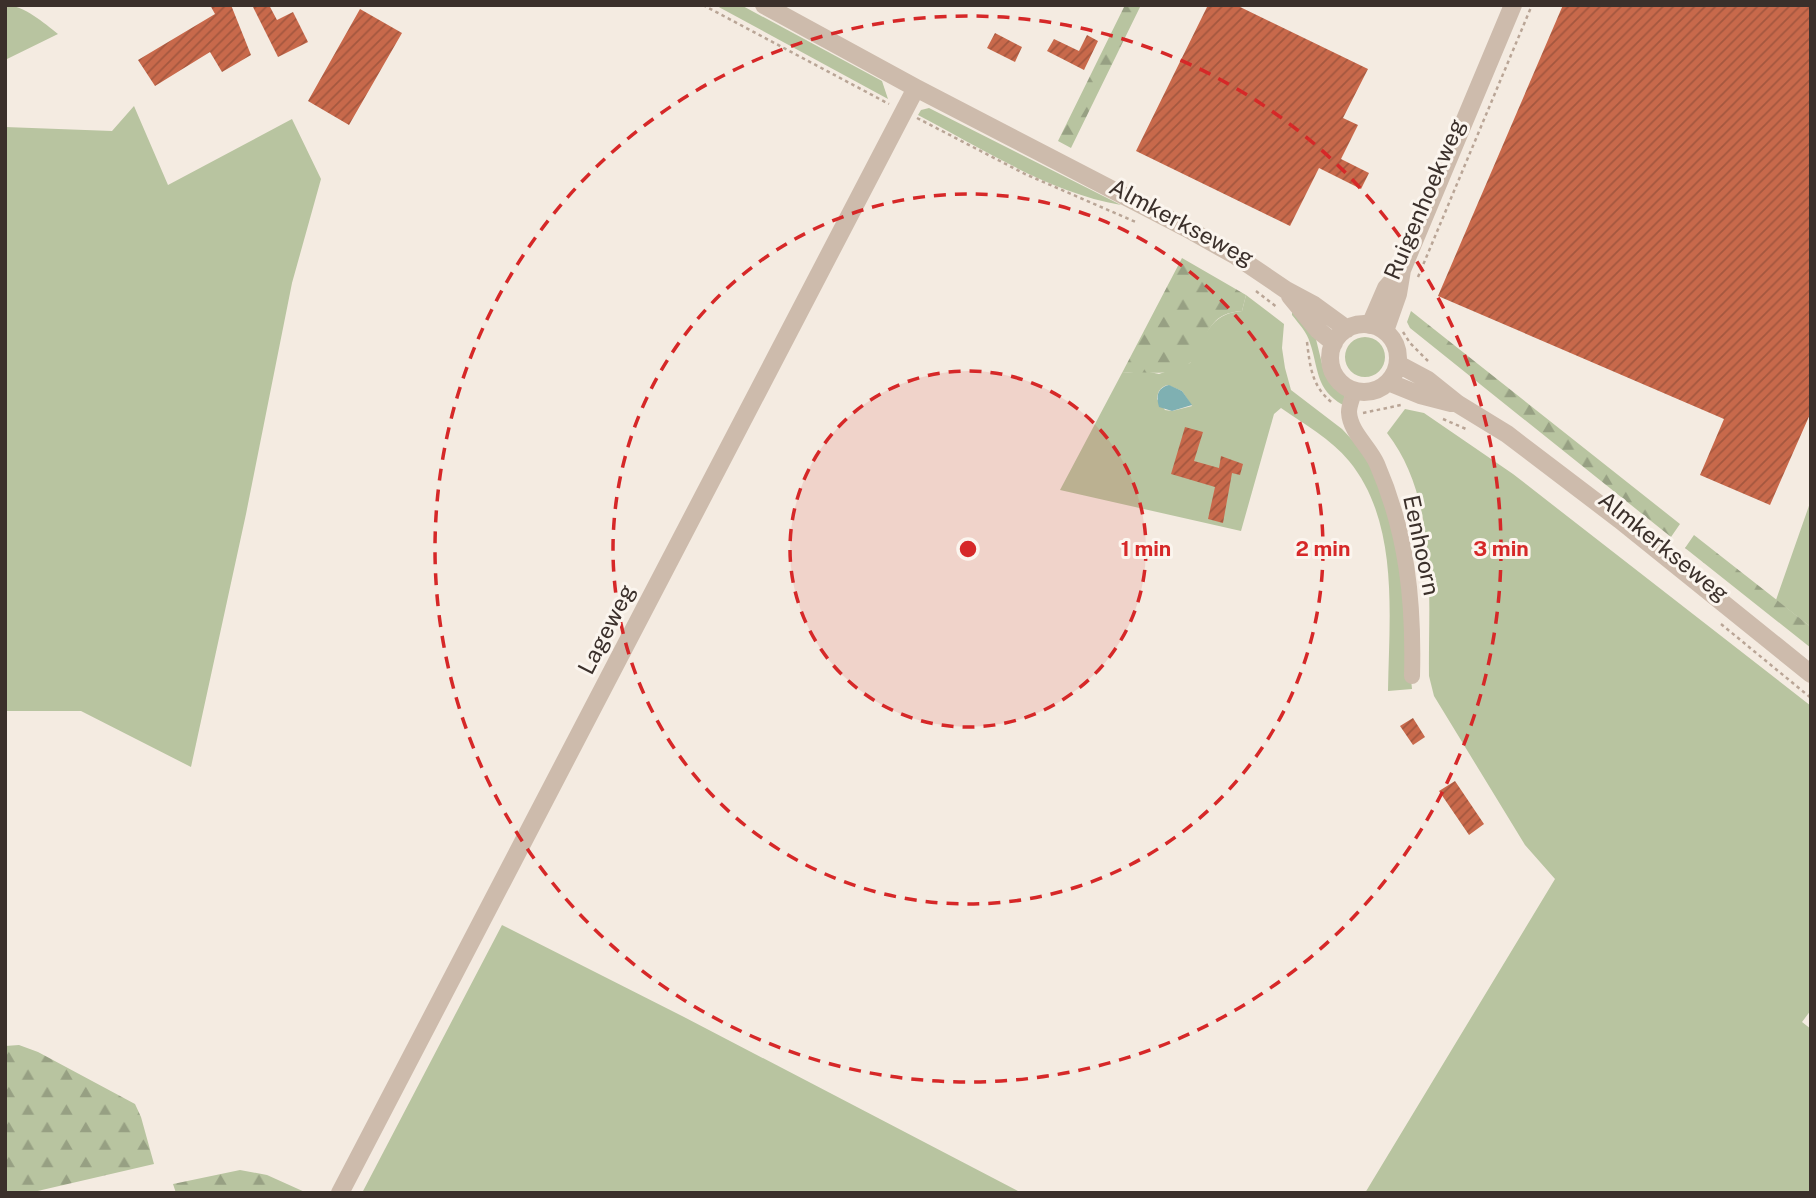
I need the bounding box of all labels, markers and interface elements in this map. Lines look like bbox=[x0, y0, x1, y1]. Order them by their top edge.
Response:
street label: Ruigenhoekweg bbox=[1378, 114, 1470, 284]
street label: Almkerkseweg bbox=[1105, 173, 1259, 271]
street label: Almkerkseweg bbox=[1593, 485, 1735, 607]
street label: Eenhoorn bbox=[1398, 492, 1446, 598]
text: 1 min bbox=[1121, 536, 1171, 561]
text: 2 min bbox=[1295, 536, 1351, 561]
text: 3 min bbox=[1473, 536, 1529, 561]
centre of rings bbox=[956, 537, 980, 561]
street label: Lageweg bbox=[572, 579, 640, 679]

